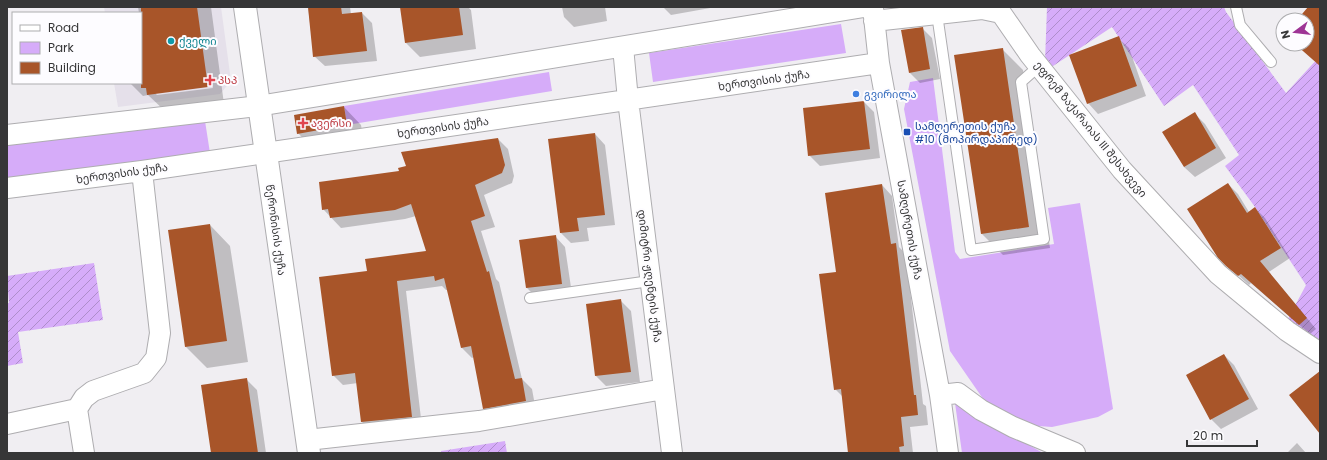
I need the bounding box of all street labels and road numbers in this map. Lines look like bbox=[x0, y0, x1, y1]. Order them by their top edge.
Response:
street label: ეფრემ ზაქარაიას III შესახვევი bbox=[1031, 57, 1151, 201]
street label: ხერთვისის ქუჩა bbox=[717, 66, 811, 94]
street label: ხერთვისის ქუჩა bbox=[396, 113, 490, 141]
street label: ხერთვისის ქუჩა bbox=[75, 159, 169, 187]
street label: სამღერეთის ქუჩა bbox=[893, 179, 927, 281]
street label: წერონისის ქუჩა bbox=[262, 183, 290, 277]
street label: დიმიტრი ჟღენტის ქუჩა bbox=[634, 208, 666, 344]

